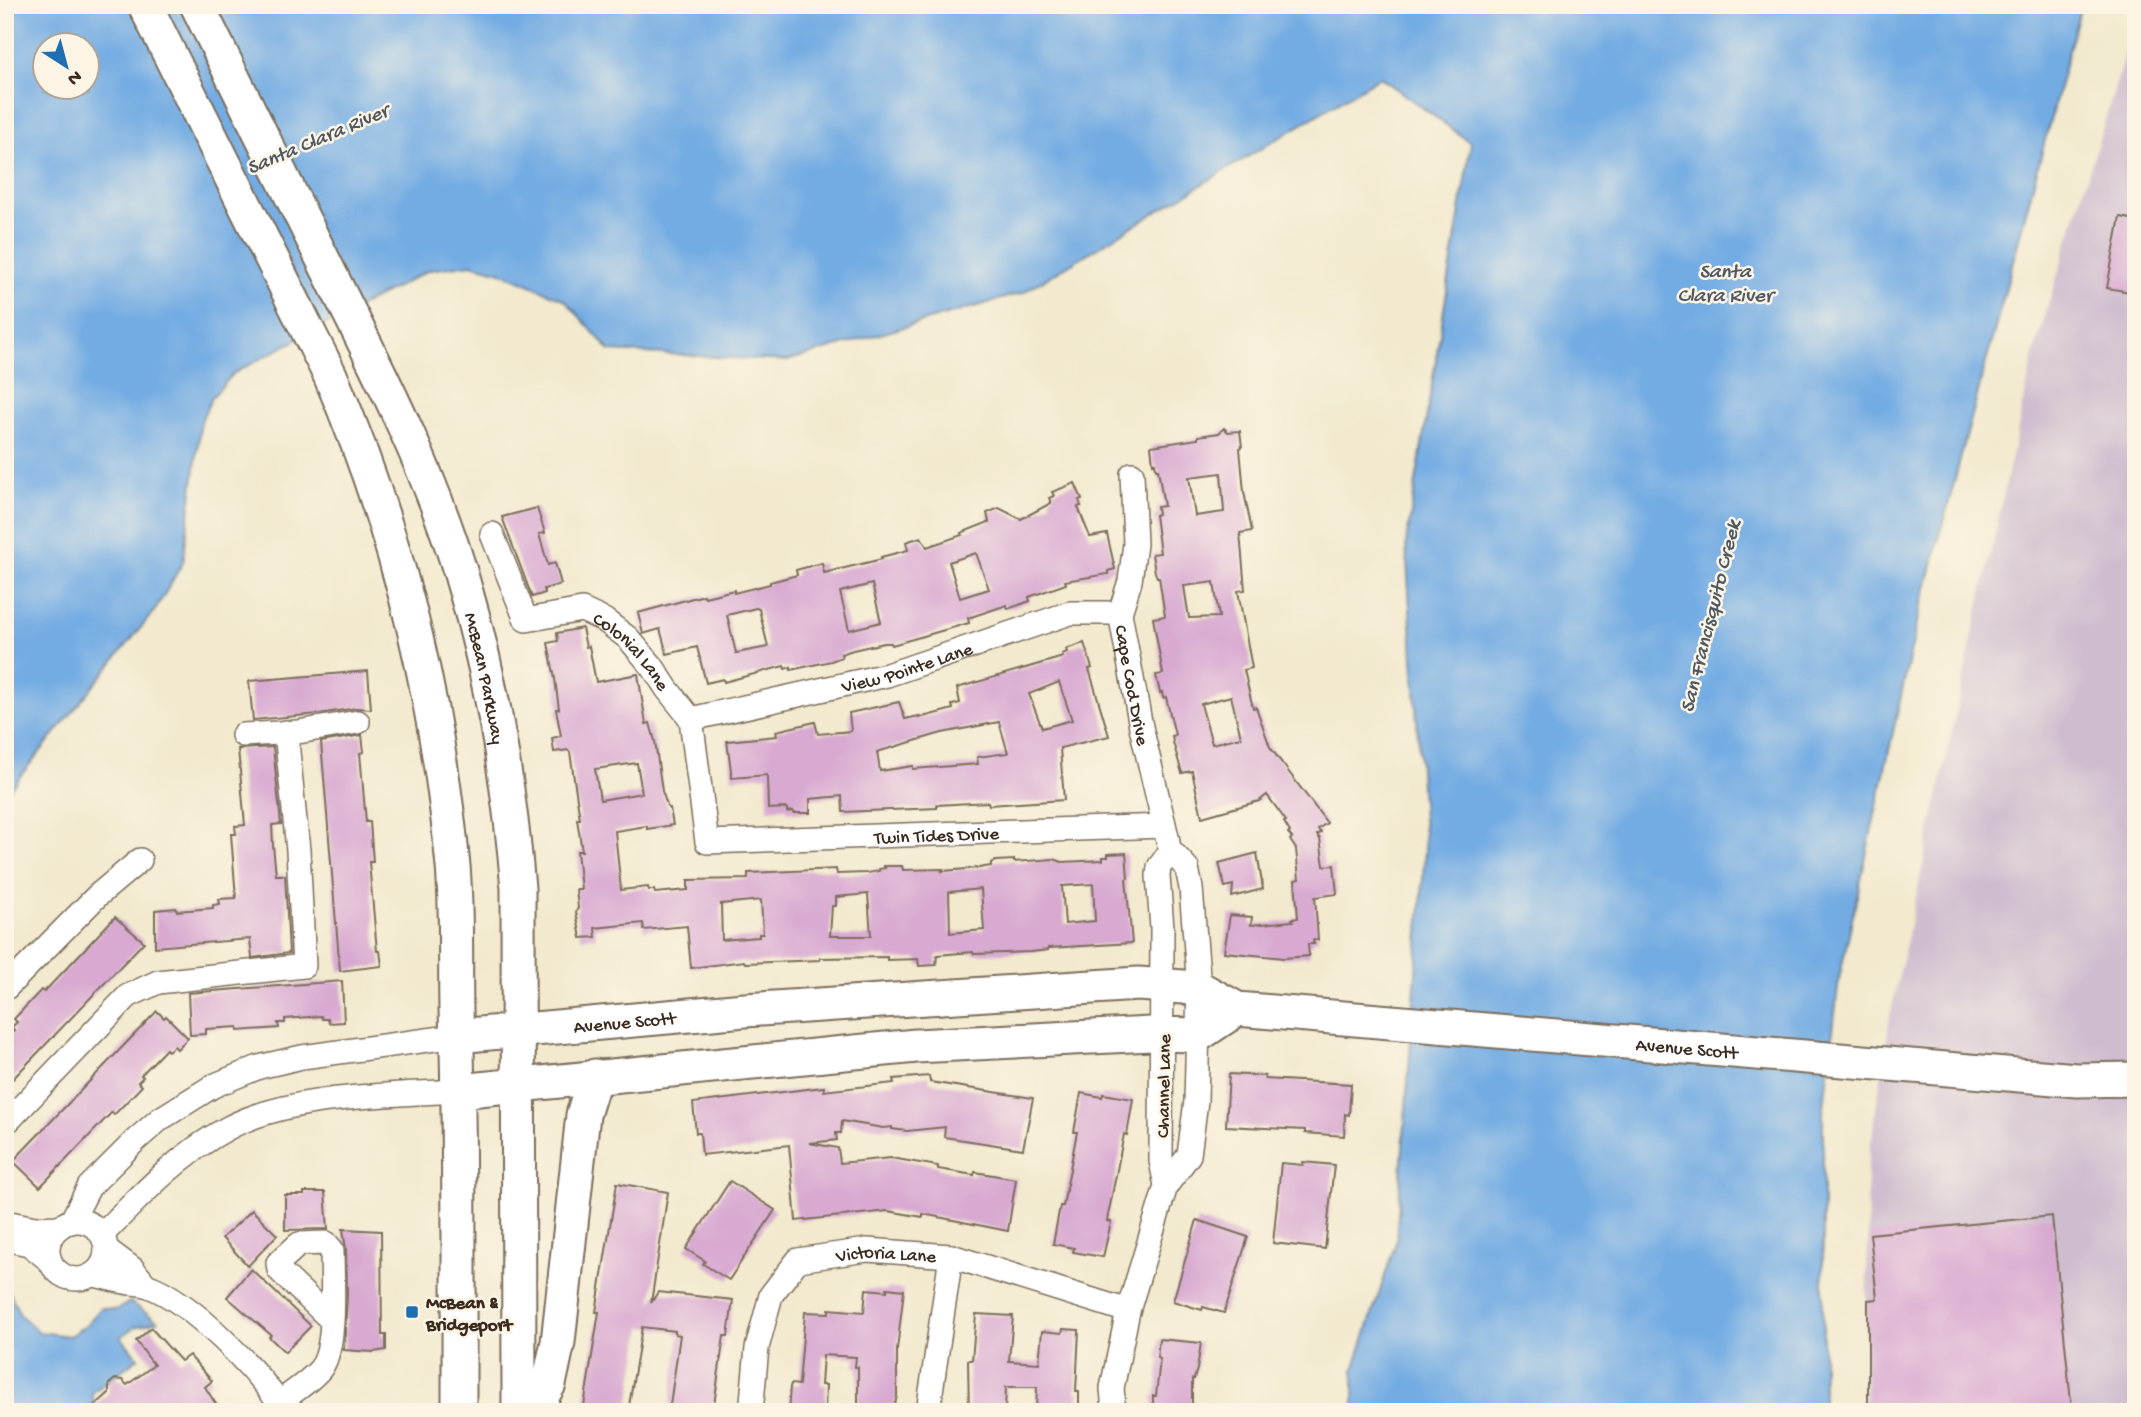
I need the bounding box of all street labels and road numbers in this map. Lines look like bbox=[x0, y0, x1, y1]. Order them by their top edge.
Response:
street label: Colonial Lane bbox=[589, 609, 673, 696]
street label: McBean Parkway bbox=[457, 611, 508, 747]
street label: Cape Cod Drive bbox=[1107, 624, 1153, 748]
street label: View Pointe Lane bbox=[839, 639, 976, 700]
street label: Twin Tides Drive bbox=[873, 824, 1000, 851]
street label: Avenue Scott bbox=[573, 1008, 679, 1040]
street label: Channel Lane bbox=[1153, 1034, 1178, 1138]
street label: Avenue Scott bbox=[1635, 1035, 1741, 1066]
street label: Victoria Lane bbox=[834, 1242, 937, 1270]

